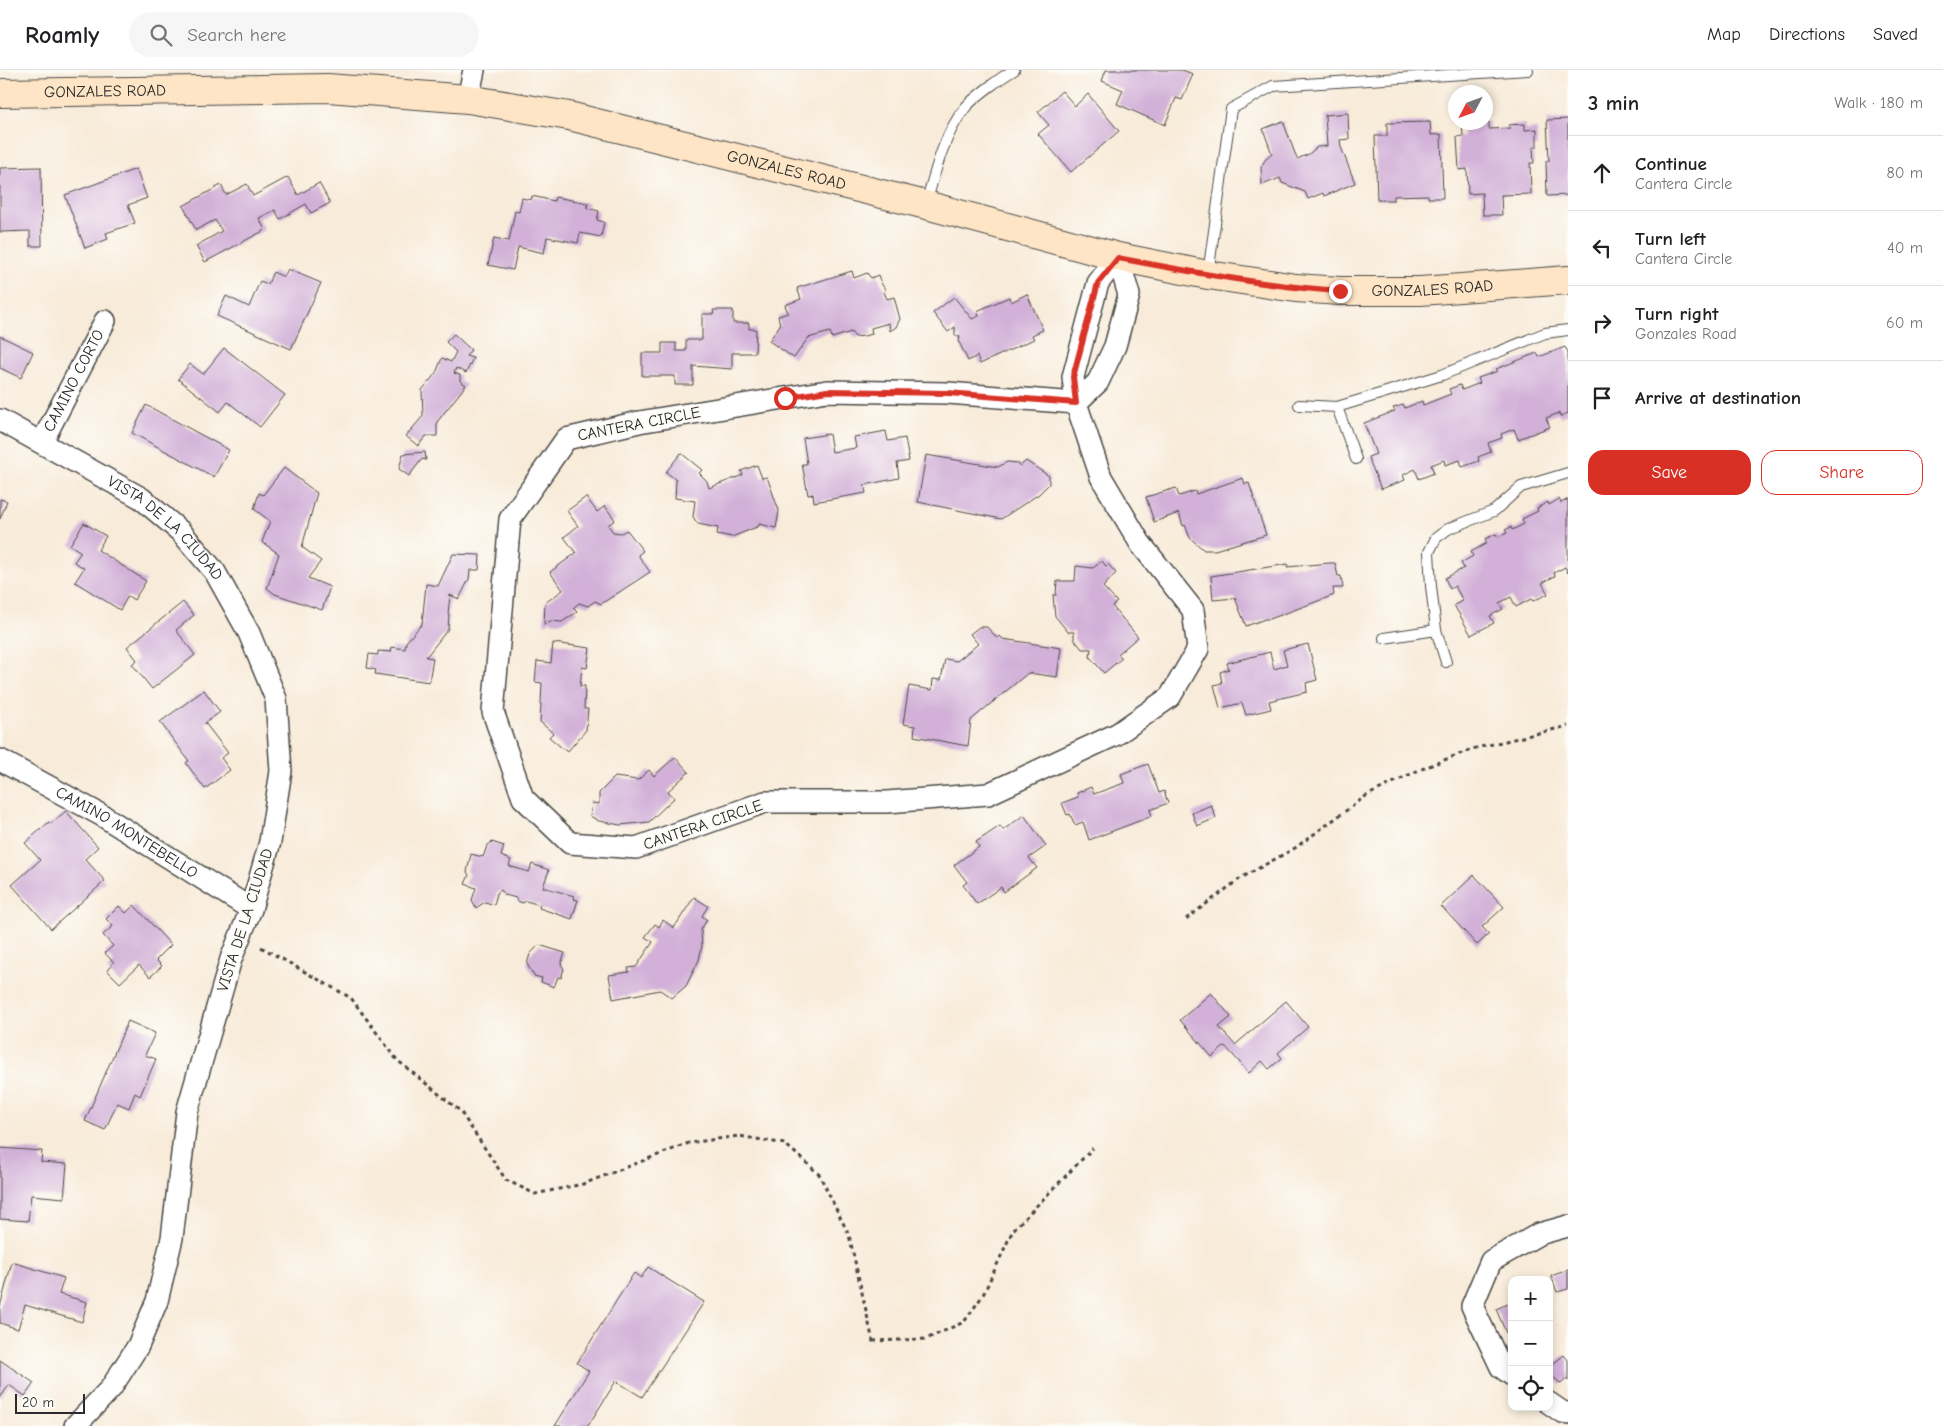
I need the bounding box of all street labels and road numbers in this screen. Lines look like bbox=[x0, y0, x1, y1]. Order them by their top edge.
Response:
street label: GONZALES ROAD bbox=[44, 81, 166, 101]
street label: GONZALES ROAD bbox=[725, 147, 848, 194]
street label: GONZALES ROAD bbox=[1371, 277, 1494, 300]
street label: CAMINO CORTO bbox=[40, 327, 108, 435]
street label: CANTERA CIRCLE bbox=[576, 403, 702, 445]
street label: VISTA DE LA CIUDAD bbox=[104, 472, 227, 583]
street label: CAMINO MONTEBELLO bbox=[53, 783, 201, 882]
street label: CANTERA CIRCLE bbox=[641, 796, 765, 854]
street label: VISTA DE LA CIUDAD bbox=[213, 846, 277, 994]

